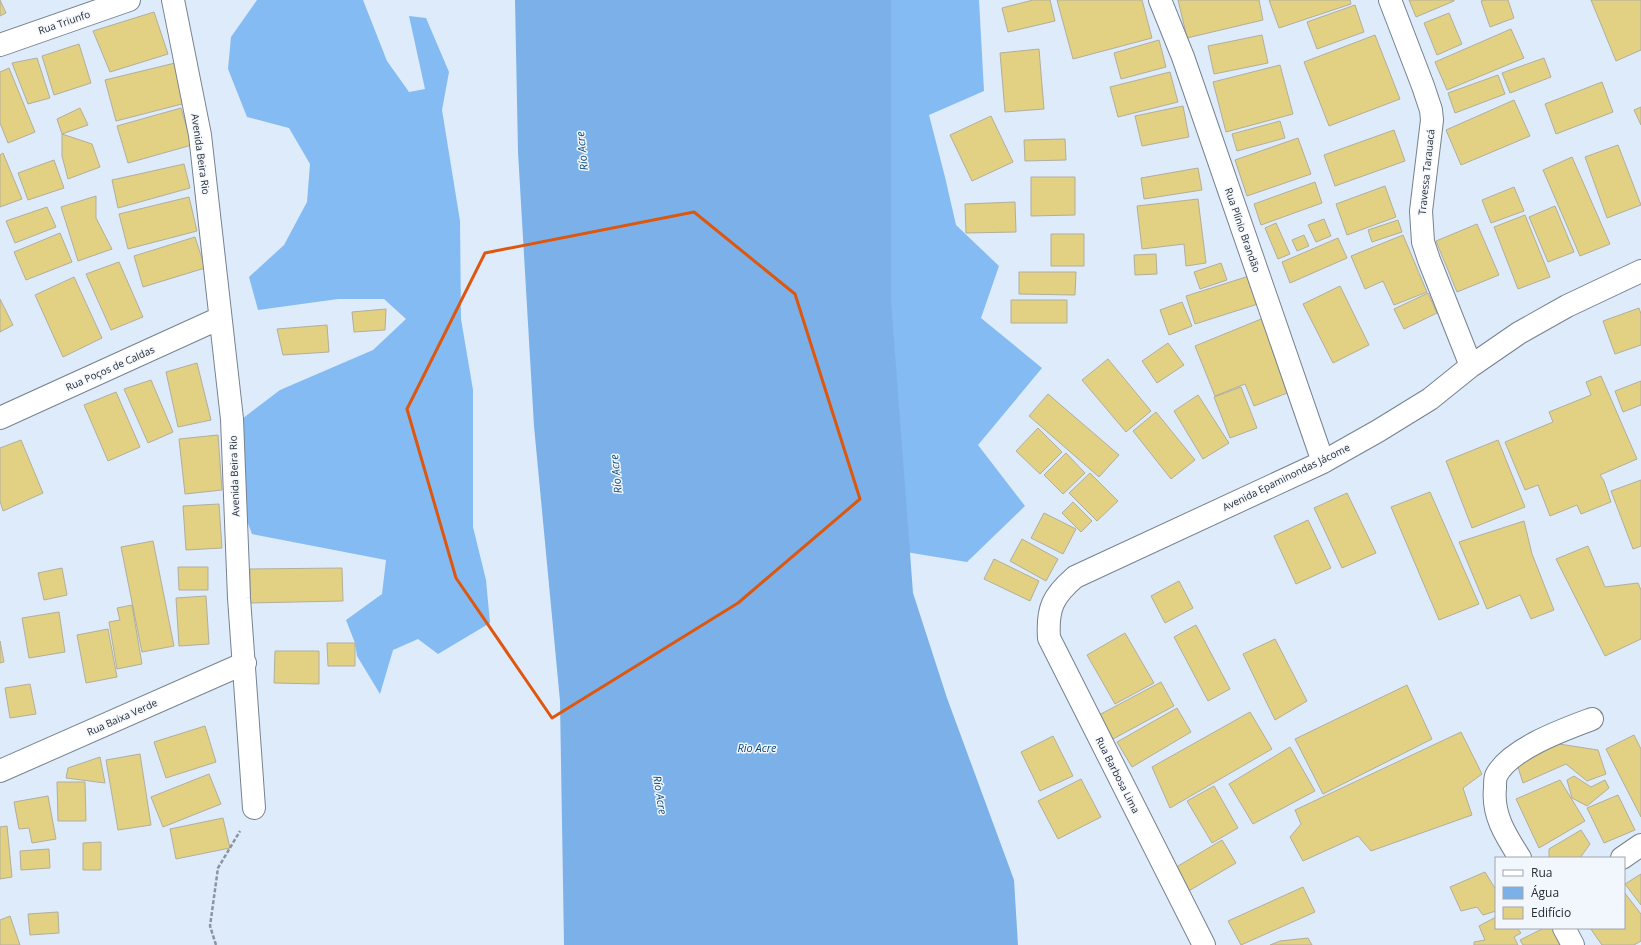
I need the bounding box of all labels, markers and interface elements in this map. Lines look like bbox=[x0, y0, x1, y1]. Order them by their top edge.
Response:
street label: Rua Triunfo bbox=[36, 7, 92, 37]
street label: Avenida Beira Rio bbox=[188, 113, 214, 195]
street label: Travessa Tarauacá bbox=[1415, 128, 1437, 216]
water label: Río Acre bbox=[572, 130, 591, 171]
street label: Rua Plínio Brandão bbox=[1222, 186, 1264, 274]
street label: Rua Poços de Caldas bbox=[63, 342, 157, 394]
street label: Avenida Beira Rio bbox=[226, 435, 242, 517]
street label: Avenida Epaminondas Jácome bbox=[1220, 440, 1352, 514]
water label: Río Acre bbox=[606, 453, 625, 494]
street label: Rua Baixa Verde bbox=[85, 695, 160, 739]
street label: Rua Barbosa Lima bbox=[1093, 734, 1143, 816]
water label: Rio Acre bbox=[737, 740, 777, 755]
water label: Río Acre bbox=[650, 774, 671, 816]
legend bbox=[1495, 857, 1625, 929]
text: Rua bbox=[1531, 864, 1552, 881]
text: Água bbox=[1531, 884, 1559, 901]
text: Edifício bbox=[1531, 904, 1571, 921]

